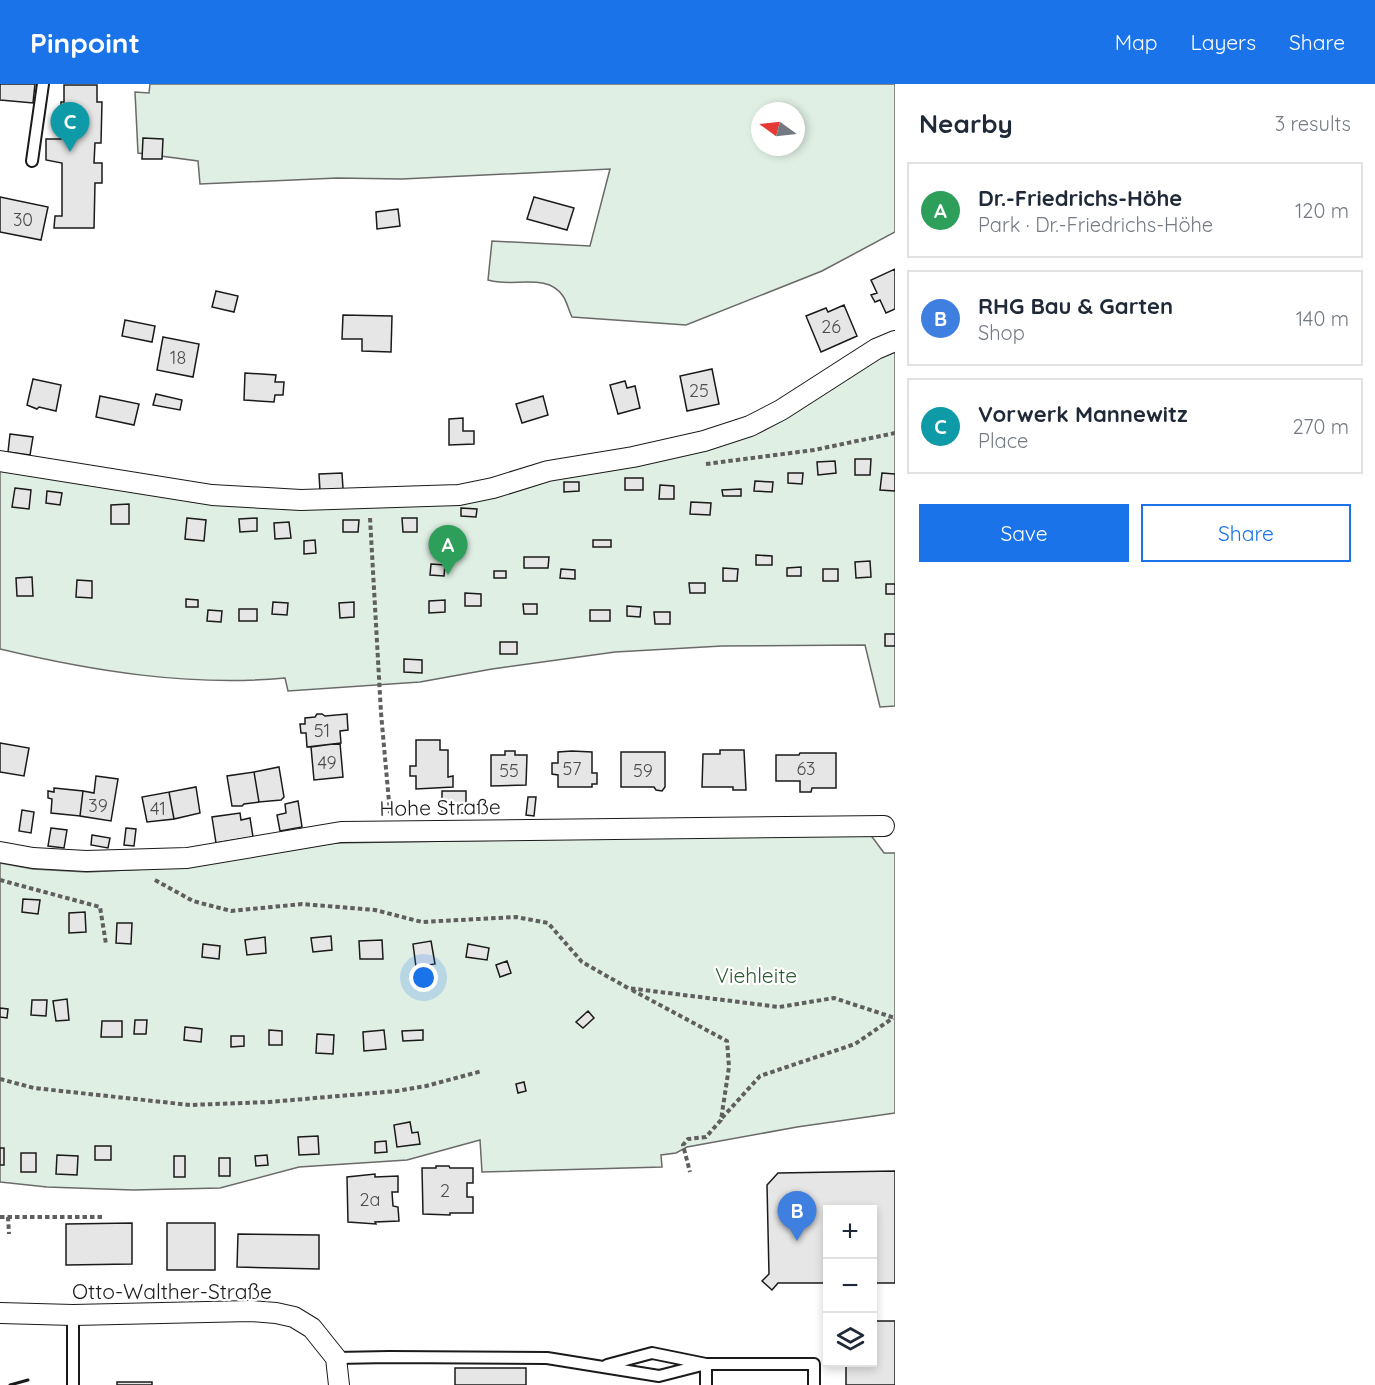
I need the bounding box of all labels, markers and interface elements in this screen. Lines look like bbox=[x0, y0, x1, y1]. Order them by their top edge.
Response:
text: Pinpoint bbox=[30, 25, 140, 60]
text: Map bbox=[1115, 29, 1158, 55]
text: Layers bbox=[1191, 29, 1256, 55]
text: Share bbox=[1289, 29, 1345, 55]
north arrow bbox=[751, 102, 805, 156]
pin: C bbox=[50, 103, 90, 152]
text: Nearby bbox=[919, 107, 1013, 140]
text: 3 results bbox=[1275, 111, 1351, 136]
text: Dr.-Friedrichs-Höhe bbox=[978, 184, 1182, 212]
text: A bbox=[934, 198, 947, 223]
text: 120 m bbox=[1295, 198, 1349, 223]
house number: 30 bbox=[13, 208, 33, 231]
text: Park · Dr.-Friedrichs-Höhe bbox=[978, 212, 1213, 237]
text: RHG Bau & Garten bbox=[978, 292, 1173, 320]
text: B bbox=[934, 306, 947, 331]
text: 140 m bbox=[1296, 306, 1349, 331]
house number: 26 bbox=[821, 315, 841, 338]
text: Shop bbox=[978, 320, 1025, 345]
house number: 18 bbox=[170, 346, 186, 369]
house number: 25 bbox=[689, 379, 709, 402]
text: Vorwerk Mannewitz bbox=[978, 400, 1188, 428]
text: C bbox=[934, 414, 947, 439]
text: 270 m bbox=[1292, 414, 1349, 439]
text: Place bbox=[978, 428, 1028, 453]
button: Save bbox=[919, 504, 1129, 562]
button: Share bbox=[1141, 504, 1351, 562]
pin: A bbox=[428, 526, 468, 575]
house number: 51 bbox=[314, 719, 330, 742]
house number: 49 bbox=[317, 751, 337, 774]
house number: 57 bbox=[562, 757, 582, 780]
house number: 63 bbox=[796, 757, 816, 780]
house number: 55 bbox=[499, 759, 519, 782]
house number: 59 bbox=[633, 759, 653, 782]
street label: Hohe Straße bbox=[379, 793, 501, 821]
house number: 39 bbox=[88, 794, 108, 817]
house number: 41 bbox=[150, 797, 166, 820]
park label: Viehleite bbox=[715, 962, 797, 988]
your location bbox=[409, 963, 438, 992]
house number: 2 bbox=[440, 1179, 450, 1202]
house number: 2a bbox=[360, 1188, 380, 1211]
pin: B bbox=[778, 1192, 816, 1241]
map controls bbox=[823, 1205, 877, 1367]
button: + bbox=[823, 1205, 877, 1259]
button: − bbox=[823, 1259, 877, 1313]
street label: Otto-Walther-Straße bbox=[72, 1278, 272, 1304]
button: layers bbox=[823, 1313, 877, 1367]

